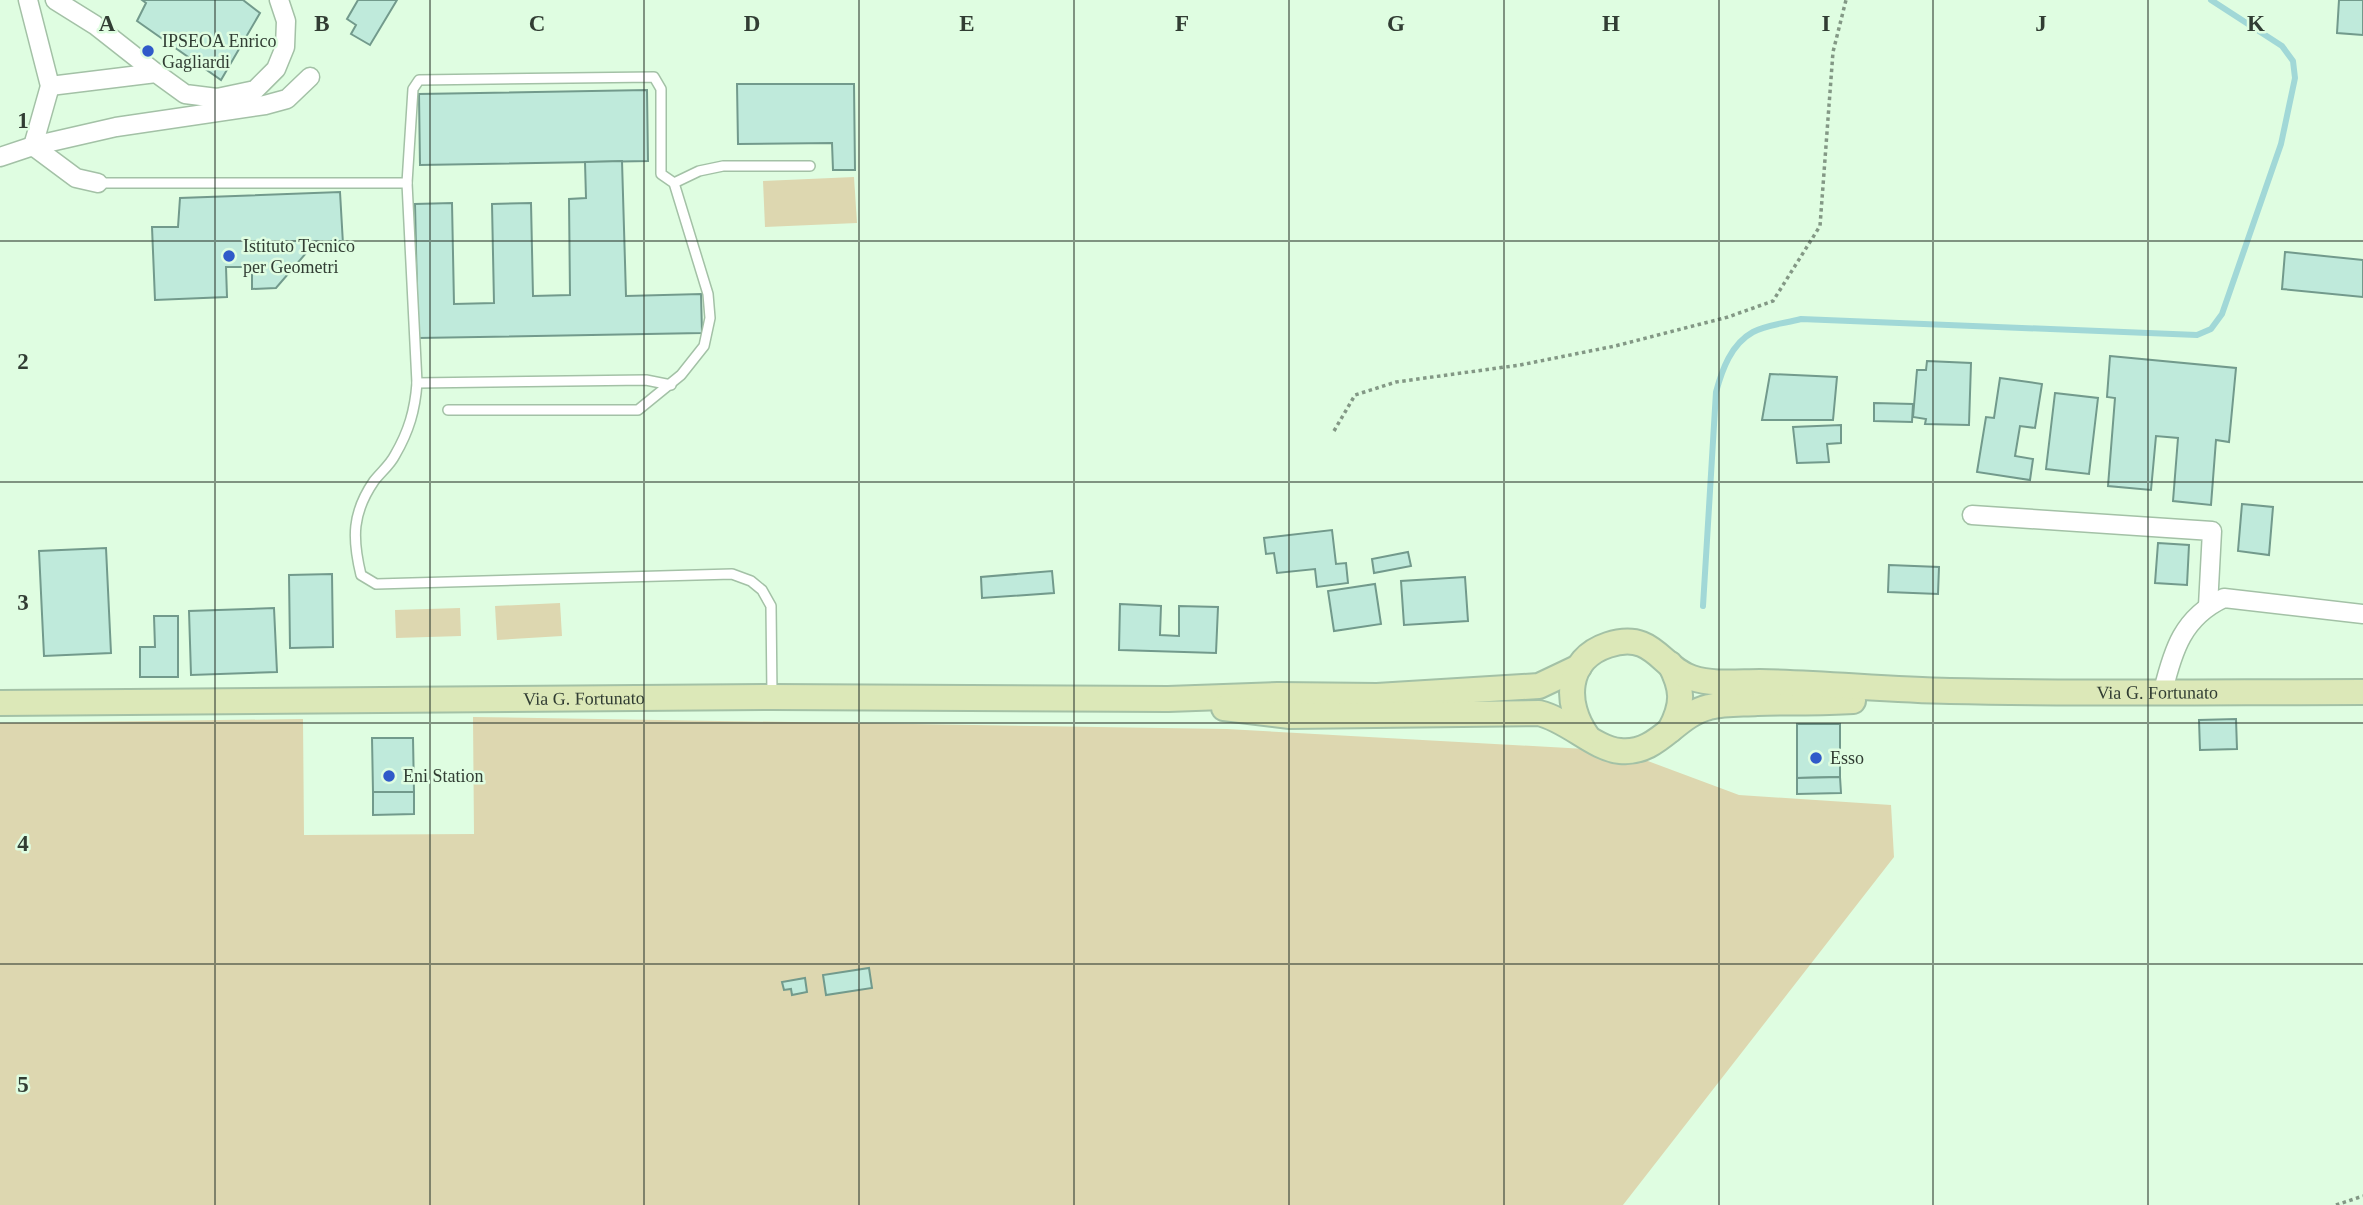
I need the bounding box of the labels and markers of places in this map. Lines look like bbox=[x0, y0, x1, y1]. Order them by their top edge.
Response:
place label: IPSEOA Enrico Gagliardi bbox=[162, 31, 277, 72]
marker: IPSEOA Enrico Gagliardi bbox=[140, 43, 156, 59]
place label: Istituto Tecnico per Geometri bbox=[243, 236, 355, 277]
marker: Istituto Tecnico per Geometri bbox=[221, 248, 237, 264]
place label: Esso bbox=[1830, 748, 1864, 768]
marker: Esso bbox=[1808, 750, 1824, 766]
place label: Eni Station bbox=[403, 766, 484, 786]
marker: Eni Station bbox=[381, 768, 397, 784]

